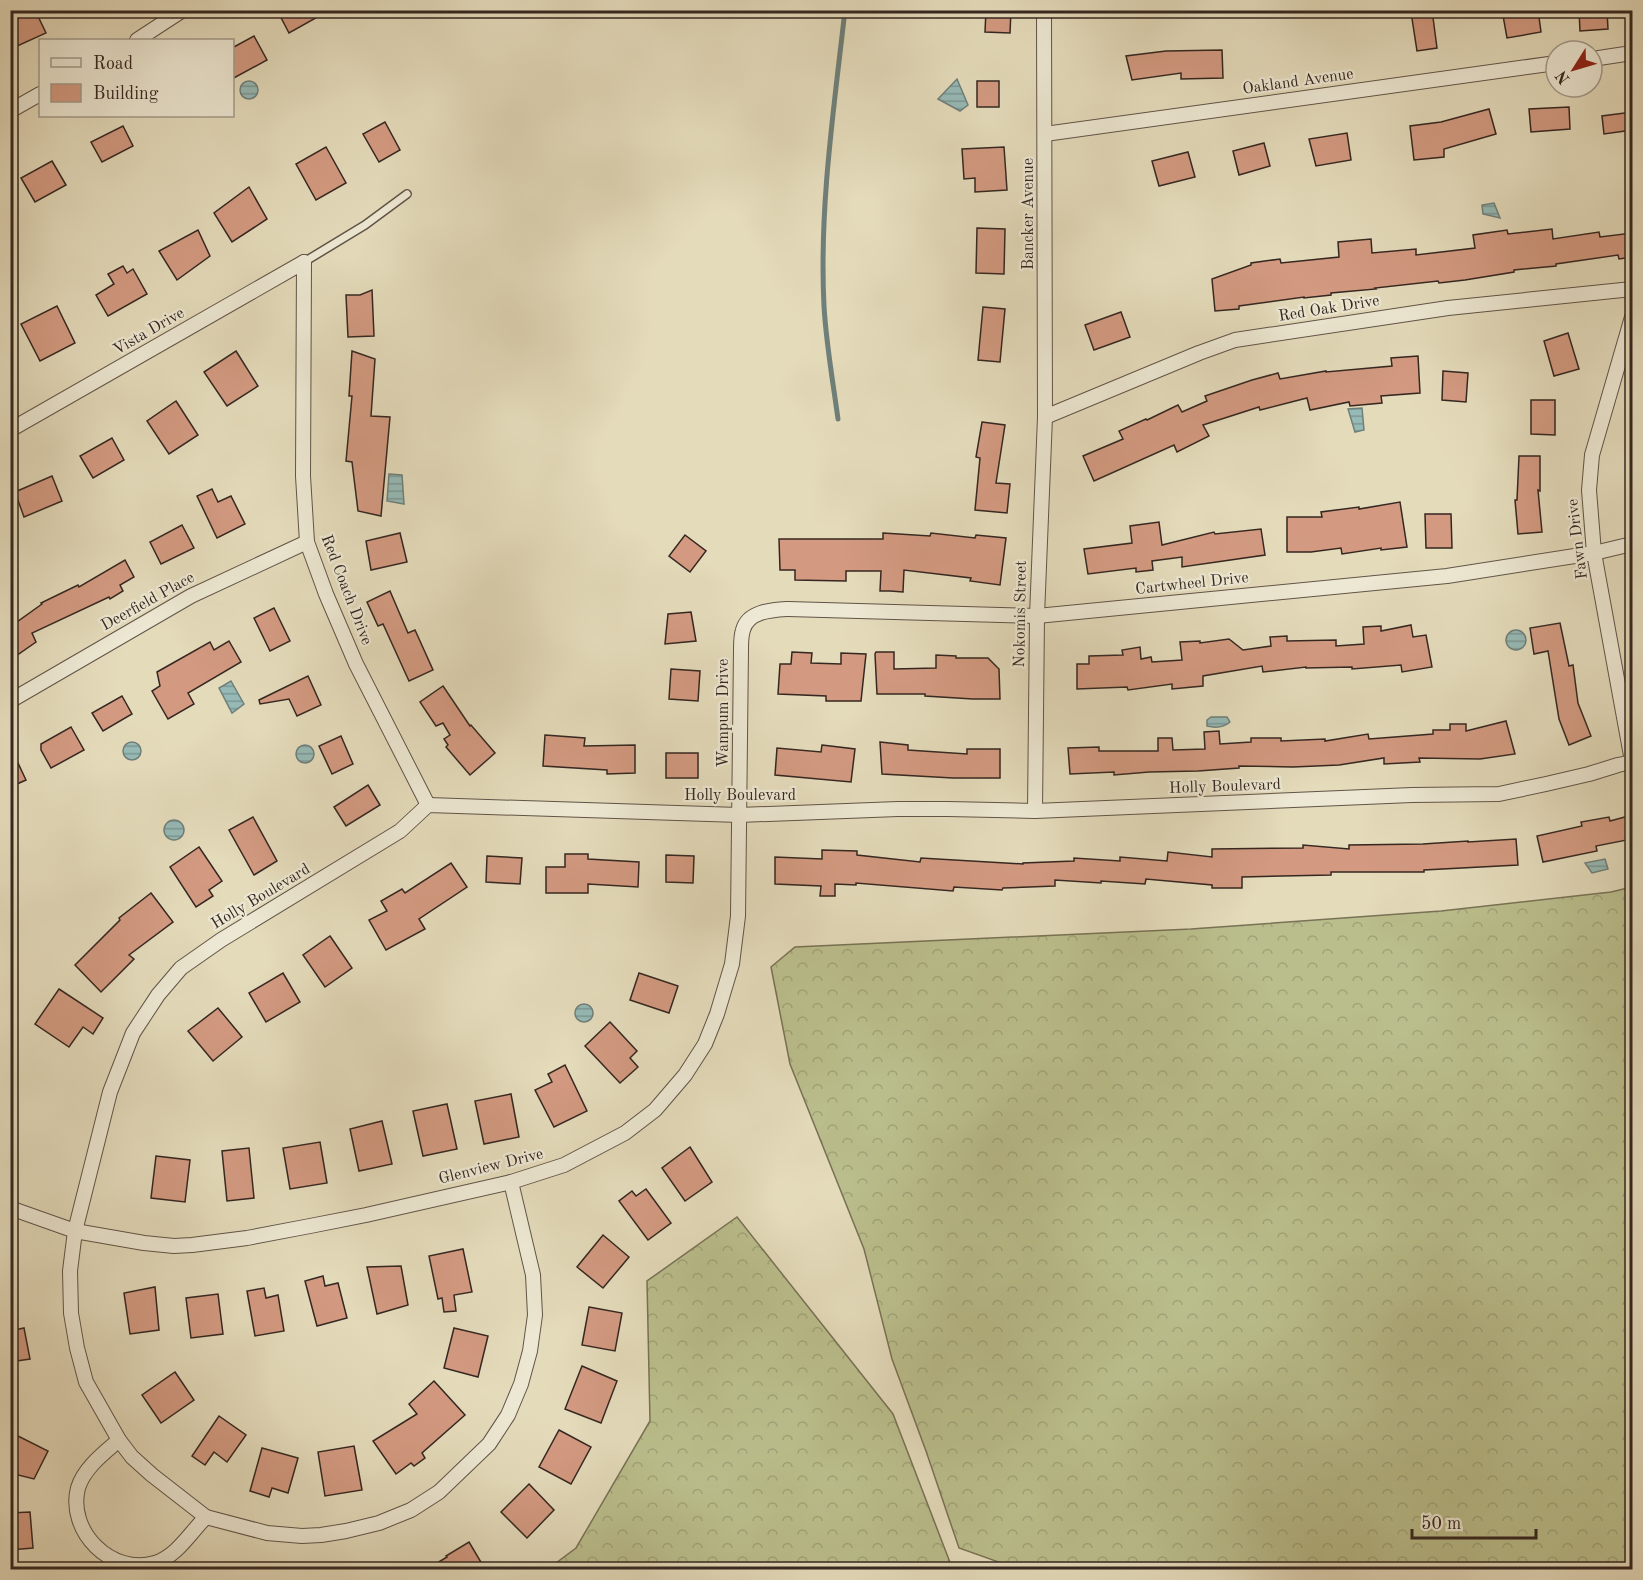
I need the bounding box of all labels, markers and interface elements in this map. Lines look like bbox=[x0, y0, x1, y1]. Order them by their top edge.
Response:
legend bbox=[39, 39, 234, 117]
north arrow bbox=[1544, 39, 1604, 99]
text: Road bbox=[93, 55, 133, 73]
street label: Oakland Avenue bbox=[1241, 66, 1355, 98]
text: N bbox=[1553, 67, 1574, 87]
text: Building bbox=[93, 85, 159, 103]
street label: Bancker Avenue bbox=[1021, 158, 1037, 270]
street label: Red Oak Drive bbox=[1277, 293, 1381, 325]
street label: Vista Drive bbox=[111, 305, 187, 359]
street label: Fawn Drive bbox=[1565, 498, 1591, 580]
street label: Red Coach Drive bbox=[318, 533, 374, 647]
street label: Nokomis Street bbox=[1012, 560, 1030, 668]
street label: Deerfield Place bbox=[99, 570, 197, 634]
street label: Cartwheel Drive bbox=[1135, 570, 1249, 598]
street label: Wampum Drive bbox=[716, 659, 732, 767]
street label: Holly Boulevard bbox=[1169, 777, 1281, 797]
street label: Holly Boulevard bbox=[684, 788, 796, 804]
street label: Holly Boulevard bbox=[209, 861, 313, 933]
street label: Glenview Drive bbox=[437, 1146, 545, 1188]
scale bar bbox=[1412, 1502, 1536, 1540]
text: 50 m bbox=[1421, 1515, 1461, 1533]

